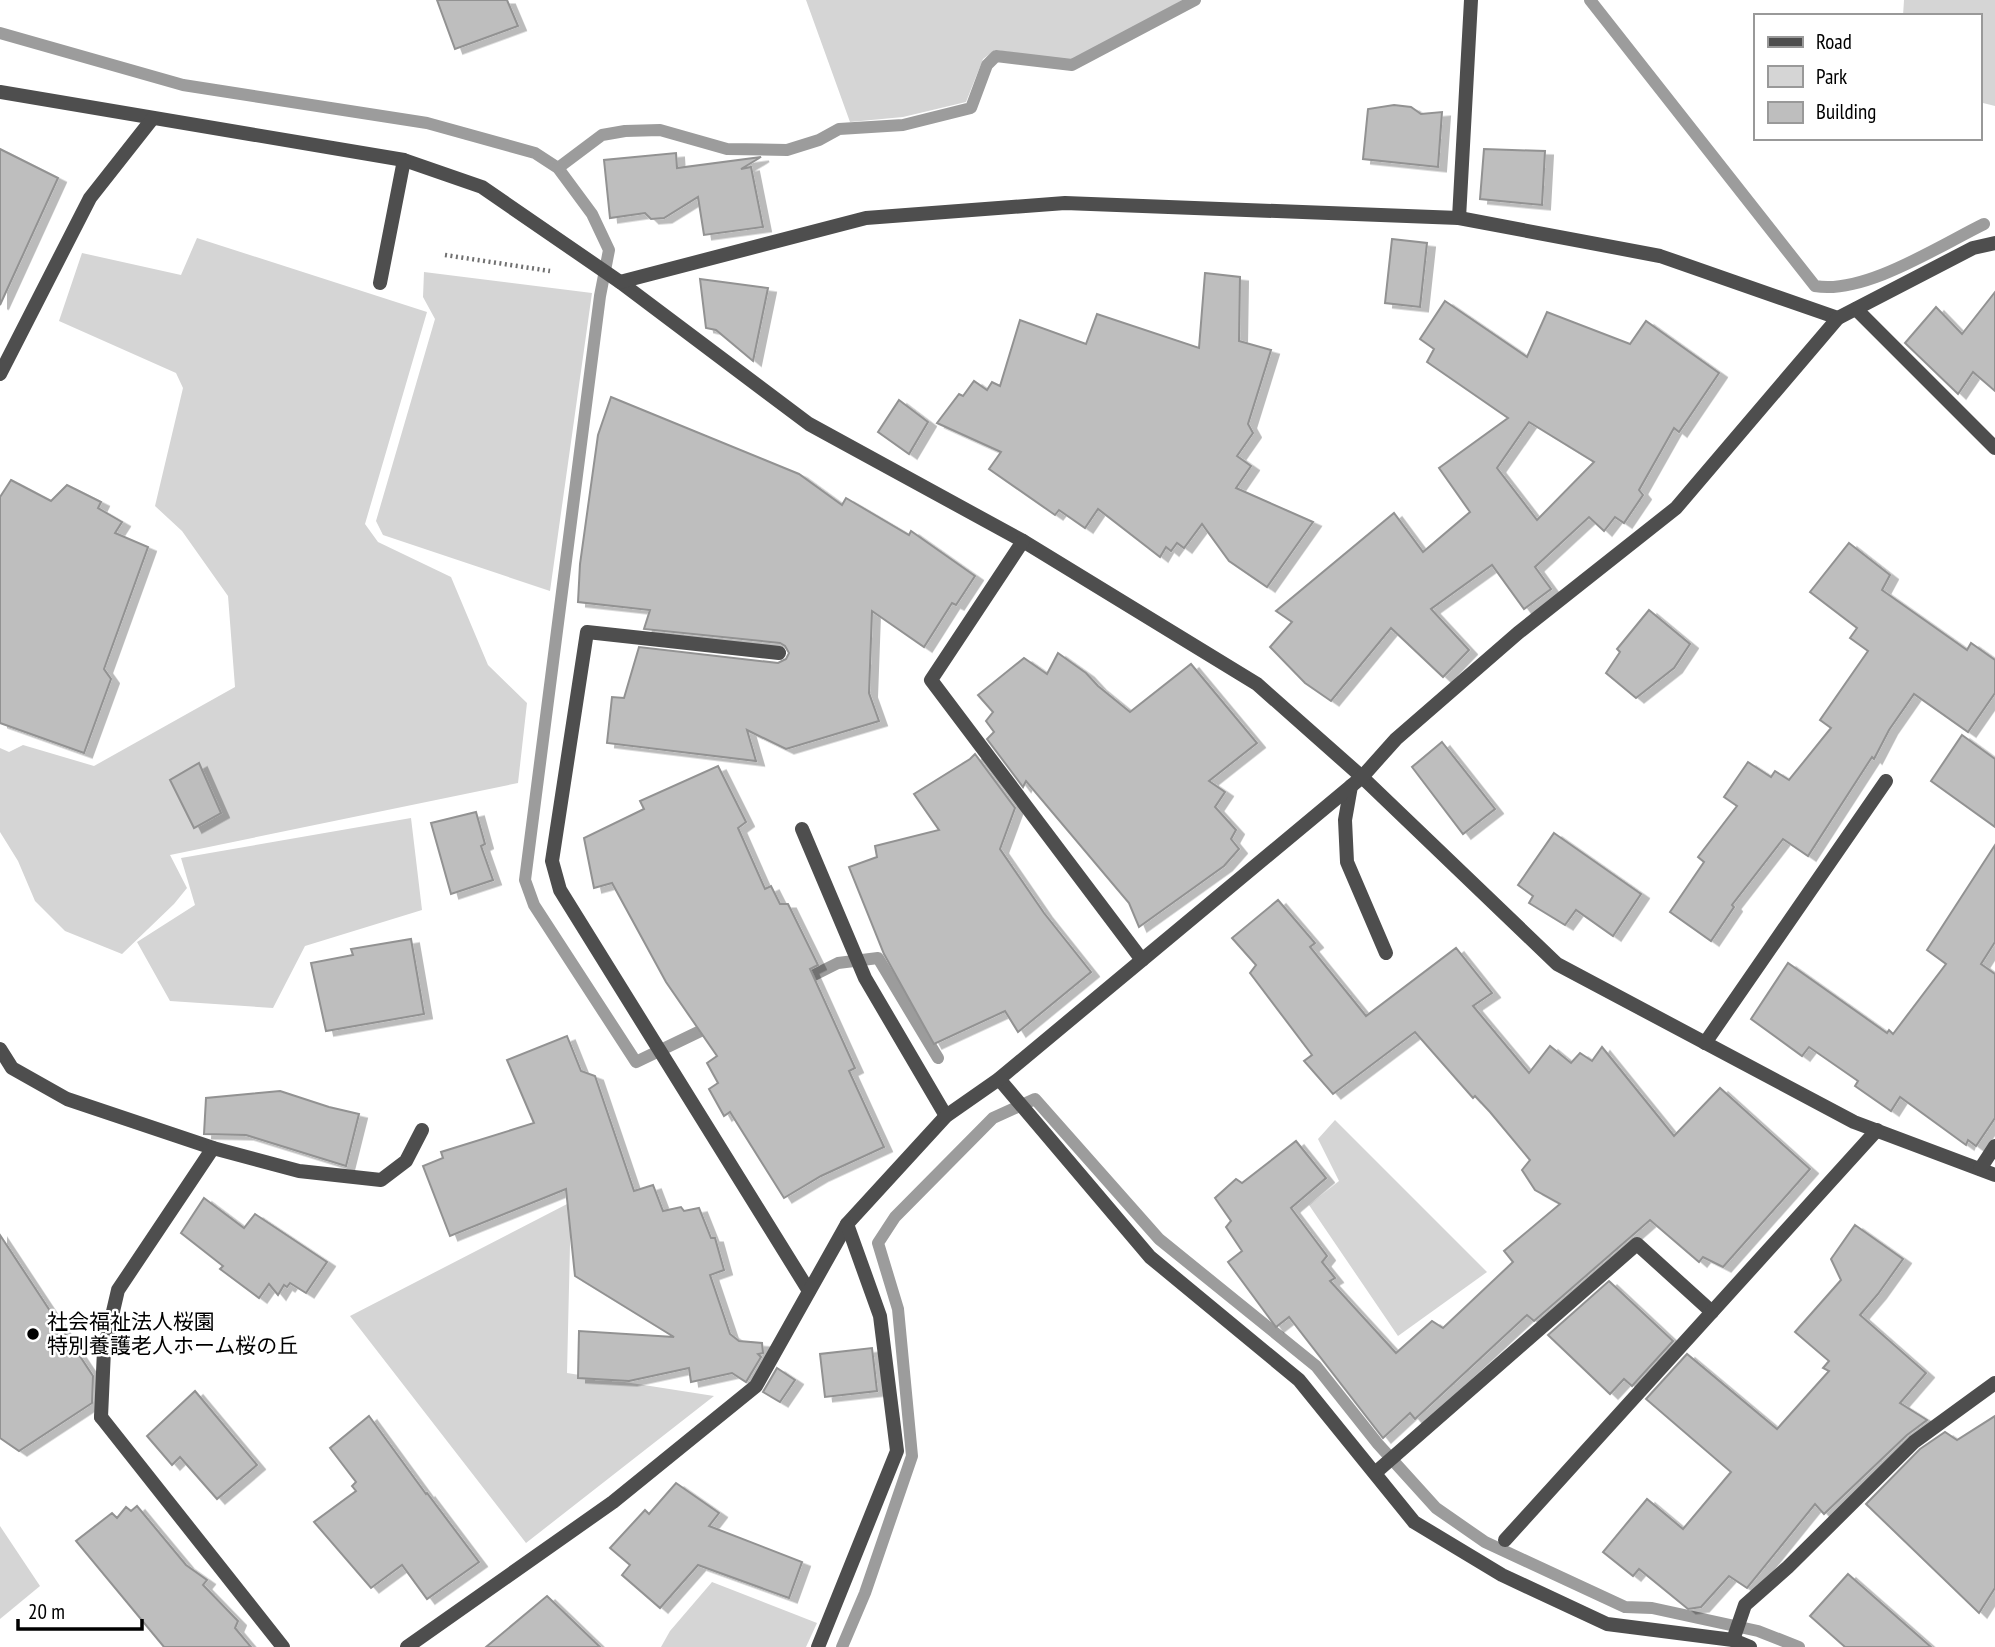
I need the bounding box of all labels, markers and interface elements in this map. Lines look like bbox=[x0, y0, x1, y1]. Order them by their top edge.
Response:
legend bbox=[1754, 14, 1981, 140]
text: Road bbox=[1816, 28, 1852, 55]
text: Park bbox=[1816, 63, 1847, 90]
text: Building bbox=[1816, 98, 1876, 125]
place label: 社会福祉法人桜園 特別養護老人ホーム桜の丘 bbox=[47, 1308, 298, 1359]
marker: 社会福祉法人桜園 特別養護老人ホーム桜の丘 bbox=[25, 1326, 41, 1342]
scale bar bbox=[18, 1588, 142, 1632]
text: 20 m bbox=[28, 1598, 65, 1625]

